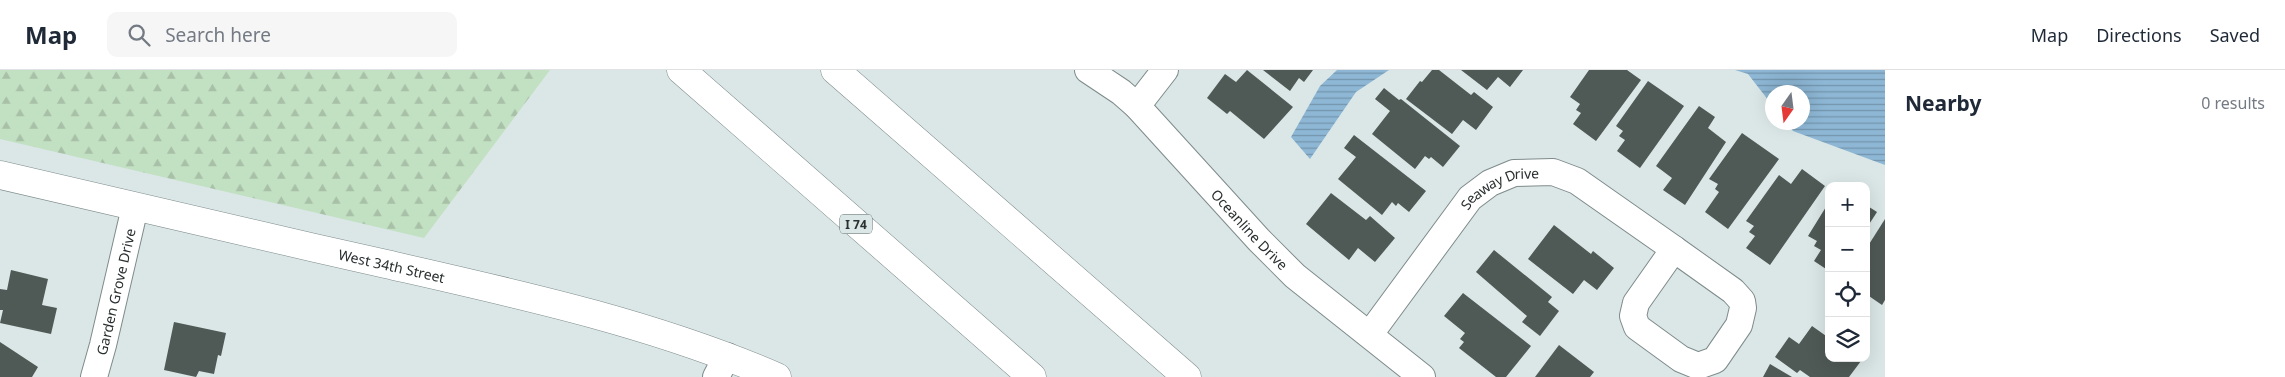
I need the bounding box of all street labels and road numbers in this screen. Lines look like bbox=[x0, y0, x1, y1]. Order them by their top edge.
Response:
street label: Seaway Drive bbox=[1455, 163, 1539, 213]
street label: Oceanline Drive bbox=[1207, 185, 1293, 274]
road number: I 74 bbox=[840, 214, 872, 234]
street label: Garden Grove Drive bbox=[91, 226, 139, 357]
street label: West 34th Street bbox=[337, 244, 447, 287]

